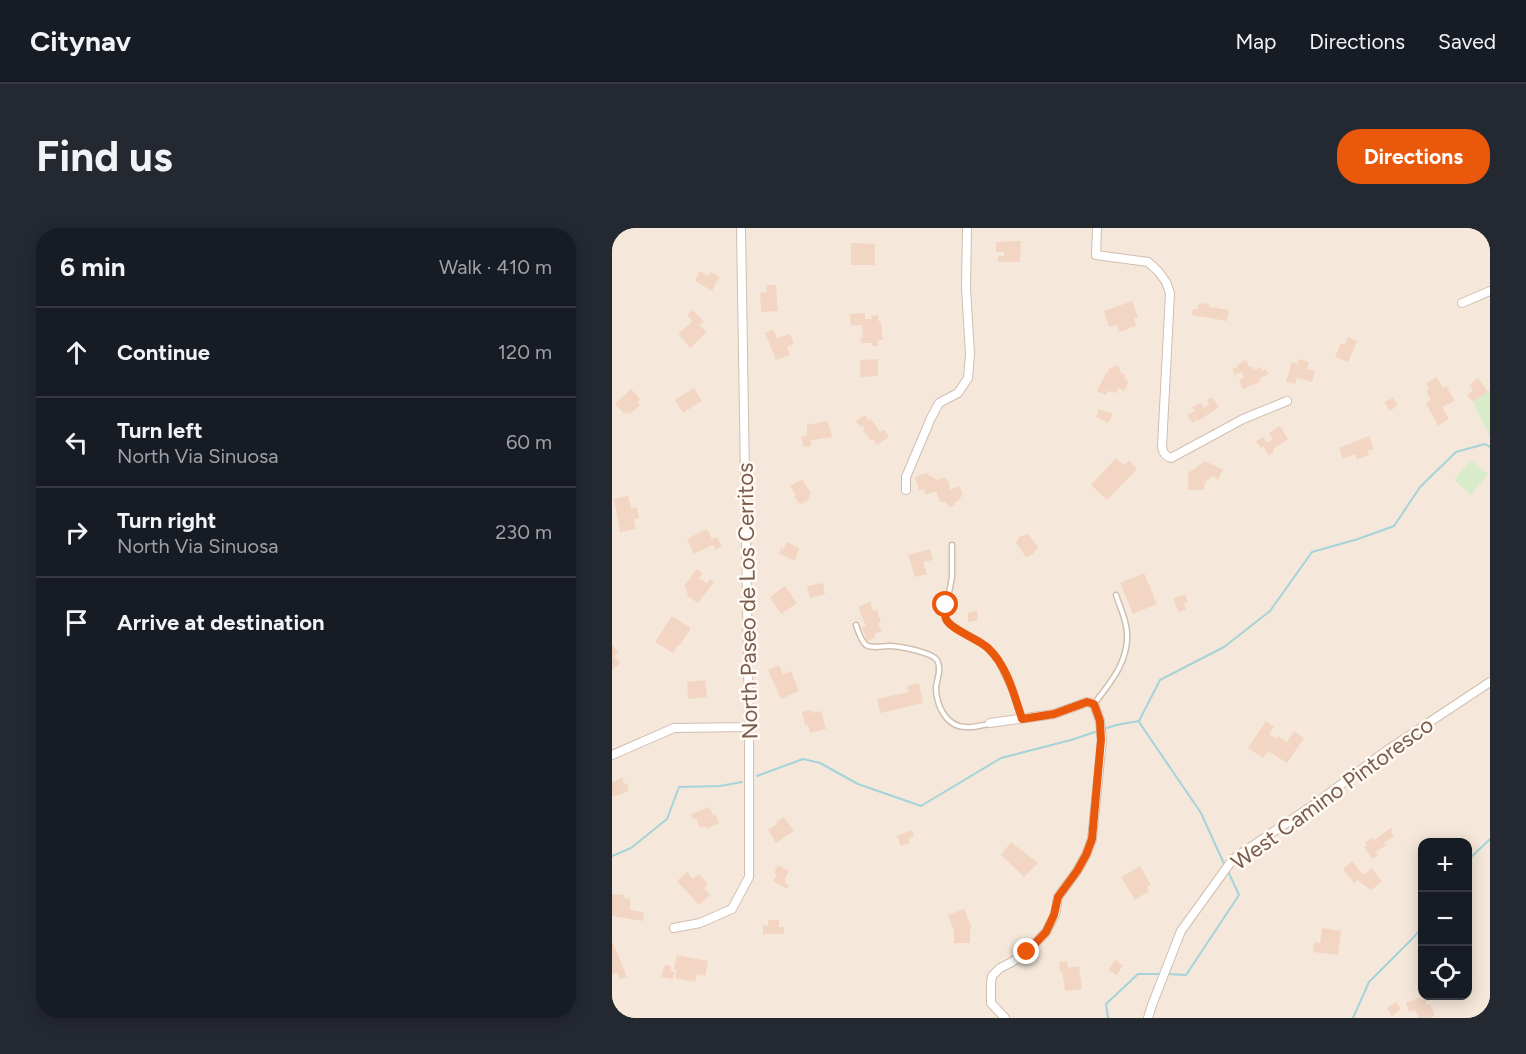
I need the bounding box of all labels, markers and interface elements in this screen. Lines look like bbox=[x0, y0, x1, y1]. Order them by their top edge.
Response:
text: Citynav bbox=[30, 24, 131, 58]
text: Map bbox=[1235, 29, 1276, 54]
text: Directions bbox=[1309, 29, 1405, 54]
text: Saved bbox=[1438, 29, 1496, 54]
button: Directions bbox=[1337, 129, 1490, 184]
text: Find us bbox=[36, 131, 173, 182]
text: 6 min bbox=[60, 251, 126, 283]
text: Walk · 410 m bbox=[439, 255, 552, 279]
icon: ahead bbox=[60, 336, 93, 369]
text: Continue bbox=[117, 339, 210, 366]
text: 120 m bbox=[498, 340, 552, 364]
text: Turn left bbox=[117, 417, 203, 444]
icon: left bbox=[60, 426, 93, 459]
text: 60 m bbox=[506, 430, 552, 454]
text: North Via Sinuosa bbox=[117, 444, 279, 468]
street label: North Paseo de Los Cerritos bbox=[732, 462, 763, 740]
text: Turn right bbox=[117, 507, 216, 534]
icon: right bbox=[60, 516, 93, 549]
text: 230 m bbox=[495, 520, 552, 544]
text: North Via Sinuosa bbox=[117, 534, 279, 558]
route start bbox=[932, 591, 958, 617]
icon: arrive bbox=[60, 606, 93, 639]
text: Arrive at destination bbox=[117, 609, 325, 636]
street label: West Camino Pintoresco bbox=[1226, 711, 1439, 876]
map controls bbox=[1418, 838, 1472, 1000]
button: + bbox=[1418, 838, 1472, 892]
button: − bbox=[1418, 892, 1472, 946]
route end bbox=[1013, 938, 1039, 964]
button: locate bbox=[1418, 946, 1472, 1000]

